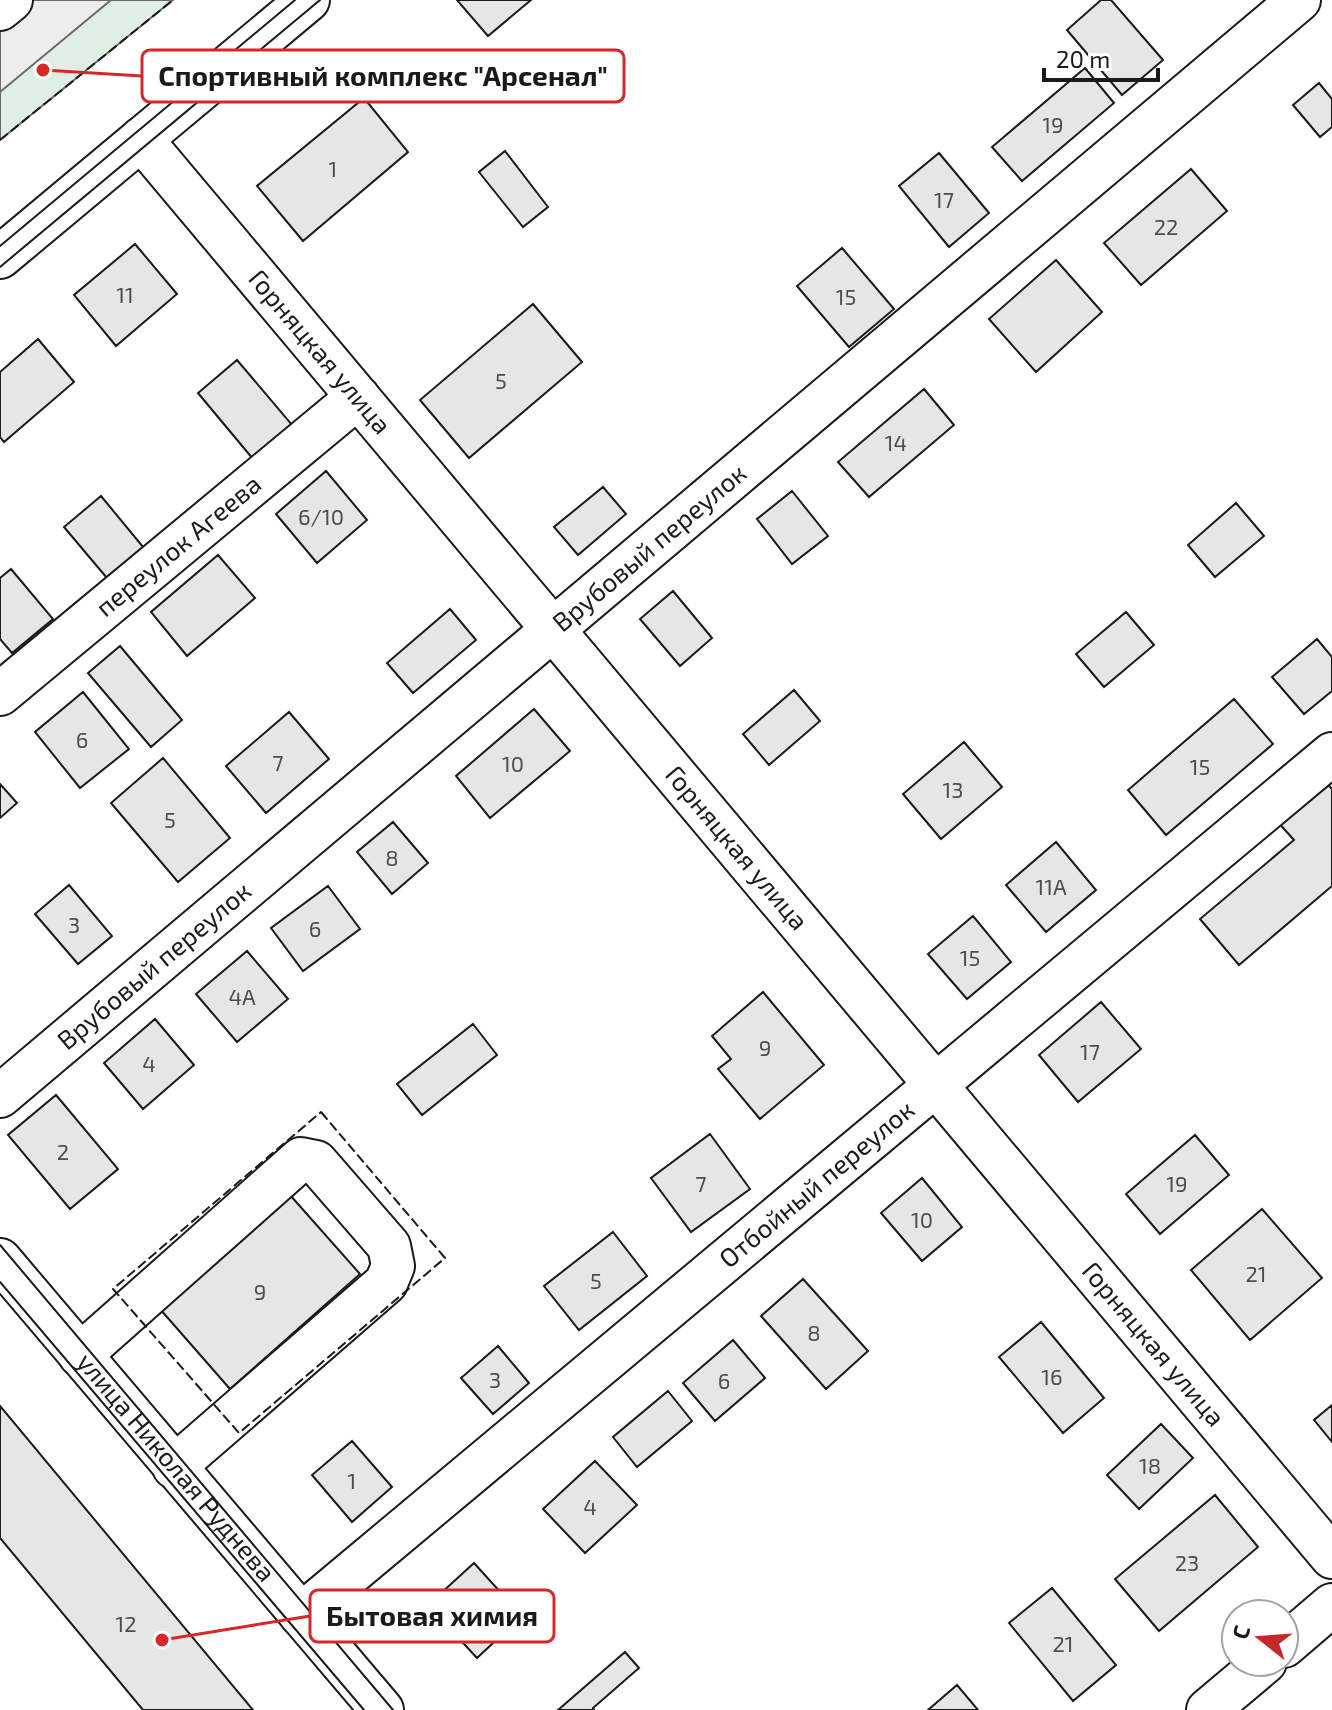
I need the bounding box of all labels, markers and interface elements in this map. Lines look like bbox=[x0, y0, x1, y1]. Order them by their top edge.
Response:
scale bar bbox=[1044, 32, 1158, 82]
text: 20 m bbox=[1056, 44, 1110, 73]
callout: Спортивный комплекс "Арсенал" bbox=[142, 50, 624, 102]
text: Спортивный комплекс "Арсенал" bbox=[158, 58, 608, 92]
house number: 19 bbox=[1042, 111, 1064, 137]
house number: 1 bbox=[329, 155, 337, 181]
house number: 17 bbox=[934, 186, 954, 212]
house number: 22 bbox=[1154, 213, 1178, 239]
street label: Горняцкая улица bbox=[243, 262, 399, 439]
house number: 11 bbox=[116, 281, 134, 307]
house number: 15 bbox=[836, 283, 856, 309]
house number: 5 bbox=[495, 367, 507, 393]
house number: 14 bbox=[885, 429, 907, 455]
street label: Врубовый переулок bbox=[546, 456, 752, 637]
street label: переулок Агеева bbox=[89, 467, 266, 622]
house number: 6/10 bbox=[298, 503, 344, 529]
house number: 6 bbox=[76, 726, 88, 752]
house number: 7 bbox=[272, 749, 284, 775]
house number: 10 bbox=[502, 750, 524, 776]
house number: 15 bbox=[1190, 753, 1210, 779]
street label: Горняцкая улица bbox=[660, 759, 816, 936]
house number: 13 bbox=[943, 776, 964, 802]
house number: 5 bbox=[164, 806, 176, 832]
house number: 8 bbox=[385, 844, 399, 870]
house number: 11А bbox=[1035, 873, 1067, 899]
street label: Врубовый переулок bbox=[50, 874, 257, 1055]
house number: 3 bbox=[68, 911, 80, 937]
house number: 6 bbox=[309, 915, 321, 941]
house number: 15 bbox=[960, 944, 980, 970]
house number: 4А bbox=[228, 983, 256, 1009]
house number: 9 bbox=[759, 1034, 771, 1060]
house number: 17 bbox=[1080, 1038, 1100, 1064]
house number: 4 bbox=[142, 1050, 156, 1076]
street label: Отбойный переулок bbox=[712, 1093, 920, 1273]
house number: 2 bbox=[57, 1138, 69, 1164]
house number: 7 bbox=[695, 1170, 707, 1196]
house number: 19 bbox=[1166, 1170, 1188, 1196]
house number: 10 bbox=[911, 1206, 933, 1232]
street label: Горняцкая улица bbox=[1077, 1255, 1232, 1432]
house number: 21 bbox=[1245, 1260, 1267, 1286]
house number: 5 bbox=[590, 1267, 602, 1293]
house number: 9 bbox=[254, 1278, 266, 1304]
house number: 8 bbox=[807, 1319, 821, 1345]
street label: улица Николая Руднева bbox=[71, 1346, 283, 1587]
house number: 16 bbox=[1041, 1363, 1063, 1389]
house number: 3 bbox=[489, 1366, 501, 1392]
house number: 6 bbox=[718, 1367, 730, 1393]
house number: 18 bbox=[1139, 1452, 1161, 1478]
house number: 1 bbox=[348, 1467, 356, 1493]
house number: 4 bbox=[583, 1493, 597, 1519]
house number: 23 bbox=[1175, 1549, 1199, 1575]
callout: Бытовая химия bbox=[310, 1590, 554, 1642]
text: Бытовая химия bbox=[326, 1598, 538, 1632]
north arrow bbox=[1220, 1598, 1300, 1678]
house number: 12 bbox=[115, 1610, 137, 1636]
text: С bbox=[1226, 1622, 1254, 1642]
house number: 21 bbox=[1052, 1630, 1074, 1656]

